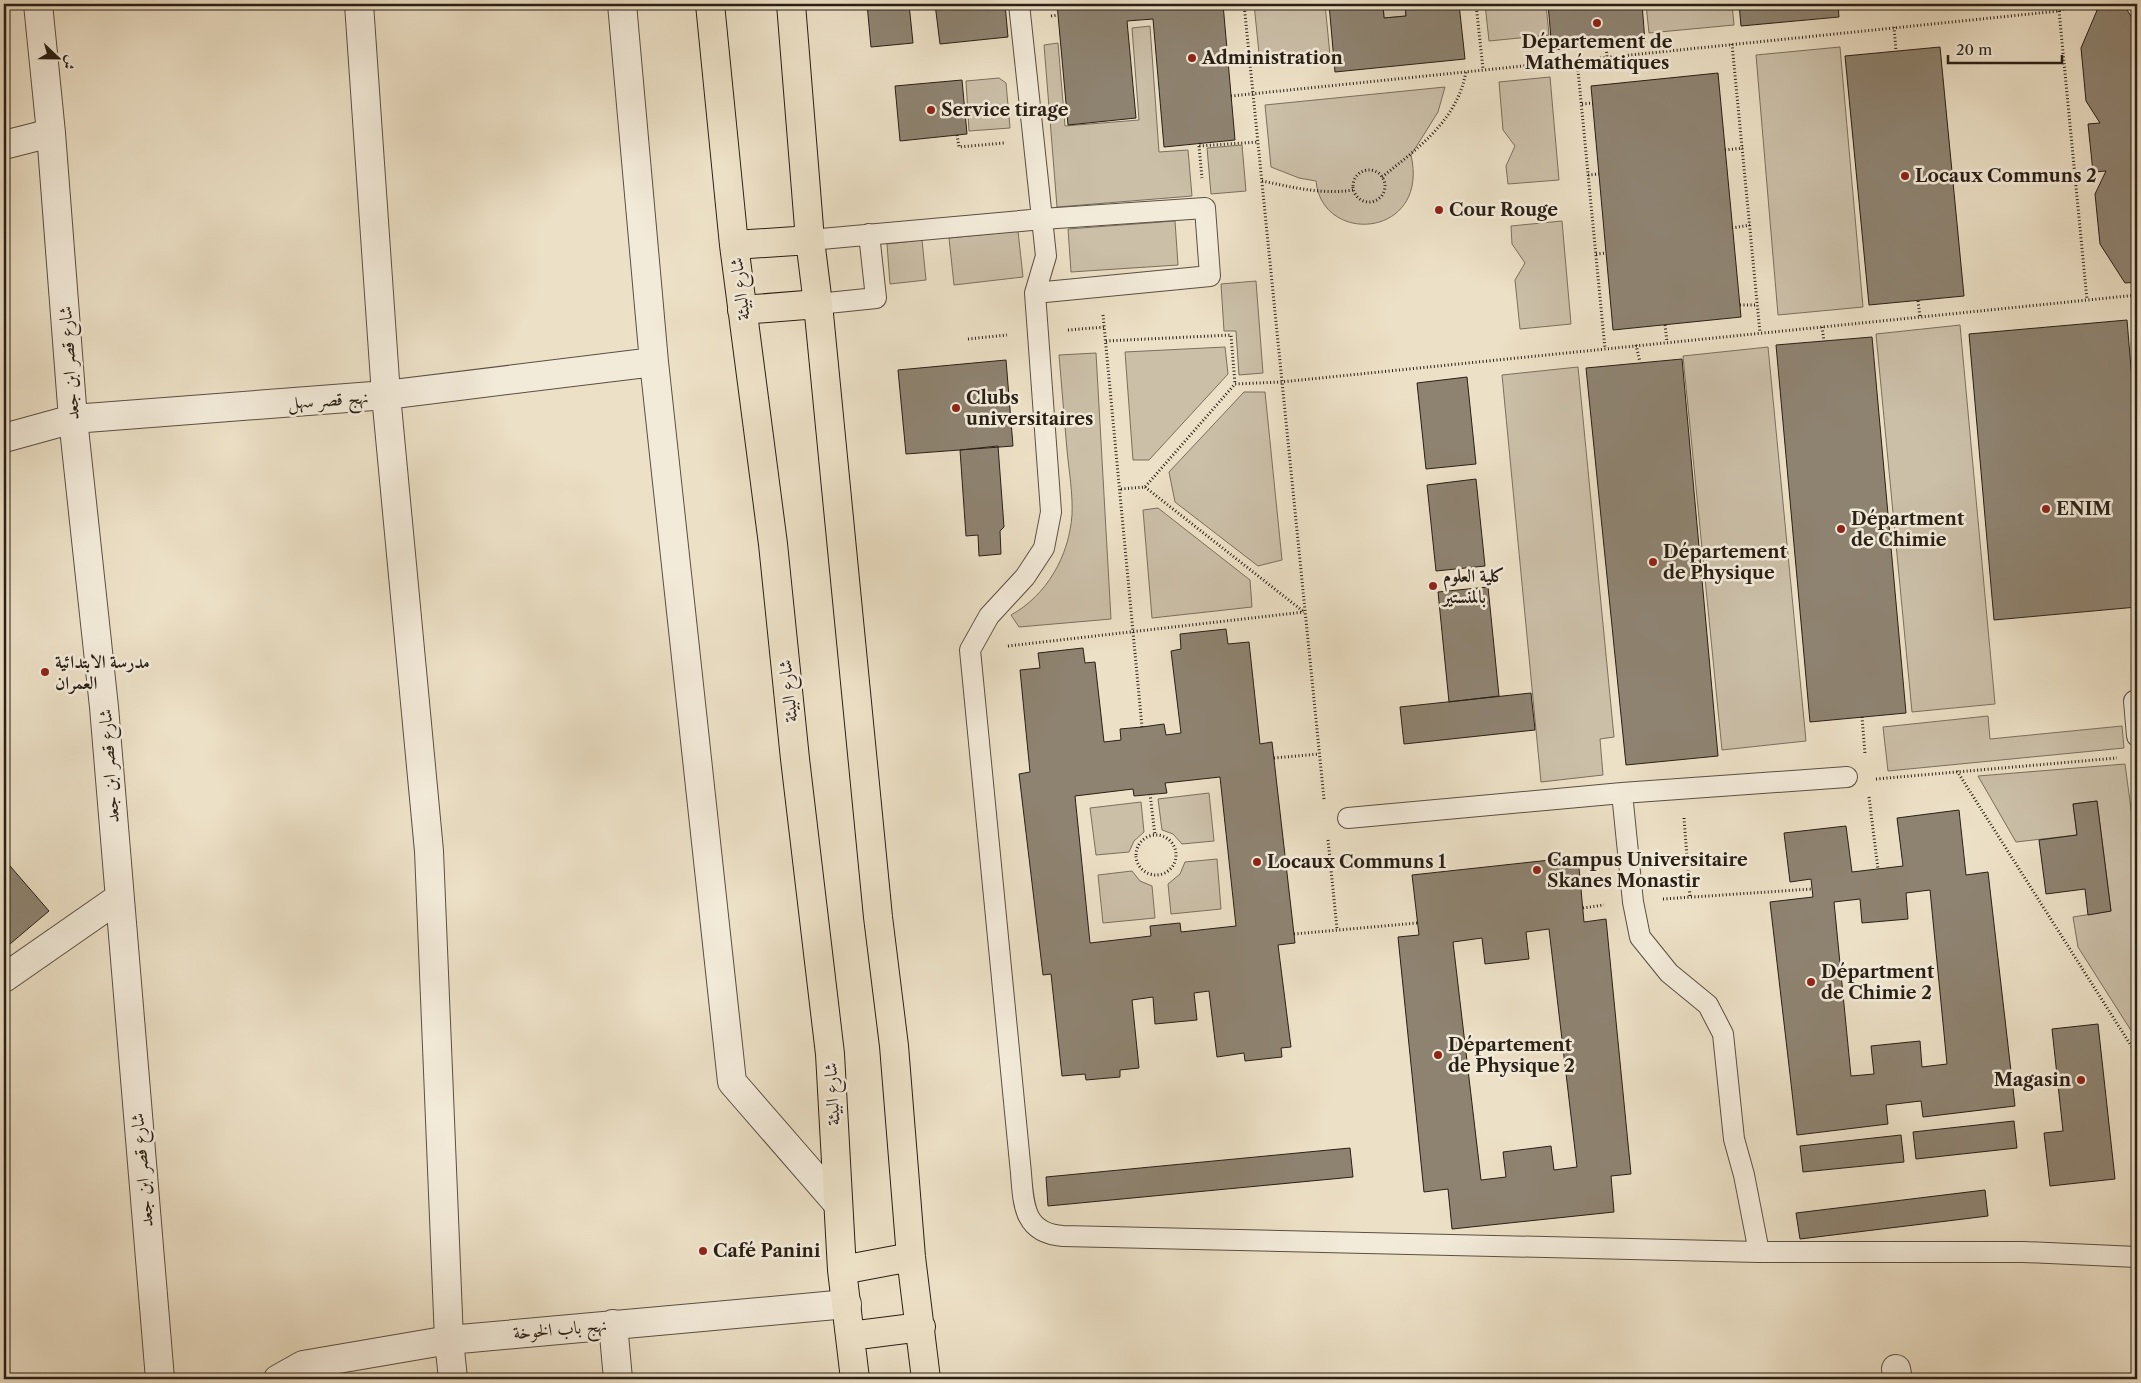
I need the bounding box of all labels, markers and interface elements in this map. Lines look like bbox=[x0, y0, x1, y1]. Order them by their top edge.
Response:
marker: Département de Mathématiques bbox=[1591, 17, 1603, 29]
place label: Département de Mathématiques bbox=[1521, 31, 1673, 74]
north arrow bbox=[32, 32, 82, 82]
scale bar bbox=[1948, 32, 2062, 64]
text: 20 m bbox=[1956, 40, 1992, 59]
place label: Administration bbox=[1201, 47, 1343, 69]
marker: Administration bbox=[1186, 52, 1198, 64]
text: ش bbox=[59, 53, 81, 73]
place label: Service tirage bbox=[941, 99, 1069, 121]
marker: Service tirage bbox=[925, 104, 937, 116]
place label: Locaux Communs 2 bbox=[1915, 165, 2097, 187]
marker: Locaux Communs 2 bbox=[1899, 170, 1911, 182]
place label: Cour Rouge bbox=[1449, 199, 1558, 221]
marker: Cour Rouge bbox=[1433, 204, 1445, 216]
street label: شارع البيئة bbox=[725, 256, 759, 322]
street label: شارع قصر ابن جعد bbox=[54, 305, 88, 421]
street label: نهج قصر سهل bbox=[287, 386, 370, 419]
place label: Clubs universitaires bbox=[966, 387, 1093, 430]
marker: Clubs universitaires bbox=[950, 402, 962, 414]
place label: ENIM bbox=[2056, 498, 2111, 520]
marker: ENIM bbox=[2040, 503, 2052, 515]
place label: Départment de Chimie bbox=[1851, 508, 1965, 551]
marker: Départment de Chimie bbox=[1835, 523, 1847, 535]
place label: Département de Physique bbox=[1663, 541, 1788, 584]
marker: Département de Physique bbox=[1647, 556, 1659, 568]
place label: كلية العلوم بالمنستير bbox=[1441, 565, 1505, 608]
marker: كلية العلوم بالمنستير bbox=[1427, 580, 1439, 592]
place label: مدرسة الابتدائية العمران bbox=[55, 651, 150, 695]
street label: شارع البيئة bbox=[774, 658, 806, 724]
marker: مدرسة الابتدائية العمران bbox=[39, 666, 51, 678]
street label: شارع قصر ابن جعد bbox=[94, 708, 128, 824]
place label: Campus Universitaire Skanes Monastir bbox=[1547, 849, 1748, 892]
place label: Locaux Communs 1 bbox=[1267, 851, 1446, 873]
marker: Locaux Communs 1 bbox=[1251, 856, 1263, 868]
marker: Campus Universitaire Skanes Monastir bbox=[1531, 864, 1543, 876]
place label: Départment de Chimie 2 bbox=[1821, 961, 1935, 1004]
marker: Départment de Chimie 2 bbox=[1805, 976, 1817, 988]
place label: Département de Physique 2 bbox=[1448, 1034, 1575, 1077]
marker: Département de Physique 2 bbox=[1432, 1049, 1444, 1061]
street label: شارع البيئة bbox=[819, 1062, 849, 1126]
place label: Magasin bbox=[1994, 1069, 2072, 1091]
marker: Magasin bbox=[2075, 1074, 2087, 1086]
street label: شارع قصر ابن جعد bbox=[126, 1112, 162, 1228]
place label: Café Panini bbox=[713, 1240, 821, 1262]
marker: Café Panini bbox=[697, 1245, 709, 1257]
street label: نهج باب الخوخة bbox=[512, 1314, 608, 1349]

